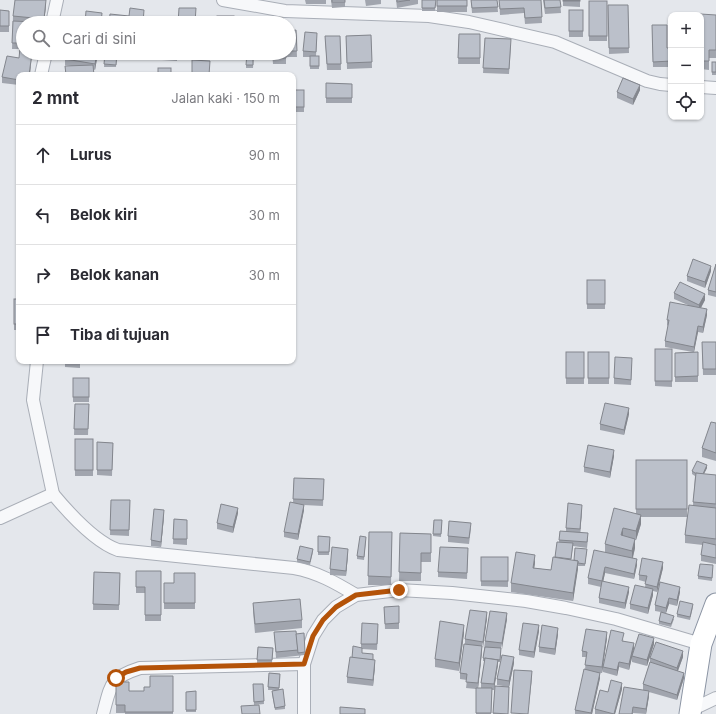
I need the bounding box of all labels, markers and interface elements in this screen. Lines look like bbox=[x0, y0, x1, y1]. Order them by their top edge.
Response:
map controls bbox=[668, 12, 704, 120]
button: + bbox=[668, 12, 704, 48]
search box bbox=[16, 16, 296, 60]
icon: search bbox=[30, 27, 52, 49]
text: Cari di sini bbox=[62, 29, 136, 48]
button: − bbox=[668, 48, 704, 84]
button: locate bbox=[668, 84, 704, 120]
text: 2 mnt bbox=[32, 88, 79, 108]
text: Jalan kaki · 150 m bbox=[171, 90, 280, 106]
icon: ahead bbox=[32, 144, 54, 166]
text: Lurus bbox=[70, 145, 112, 164]
text: 90 m bbox=[249, 147, 280, 163]
icon: left bbox=[32, 204, 54, 226]
text: Belok kiri bbox=[70, 205, 137, 224]
text: 30 m bbox=[249, 207, 280, 223]
icon: right bbox=[32, 264, 54, 286]
text: Belok kanan bbox=[70, 265, 159, 284]
text: 30 m bbox=[249, 267, 280, 283]
icon: arrive bbox=[32, 324, 54, 346]
text: Tiba di tujuan bbox=[70, 325, 169, 344]
route end bbox=[390, 581, 408, 599]
route start bbox=[107, 669, 125, 687]

